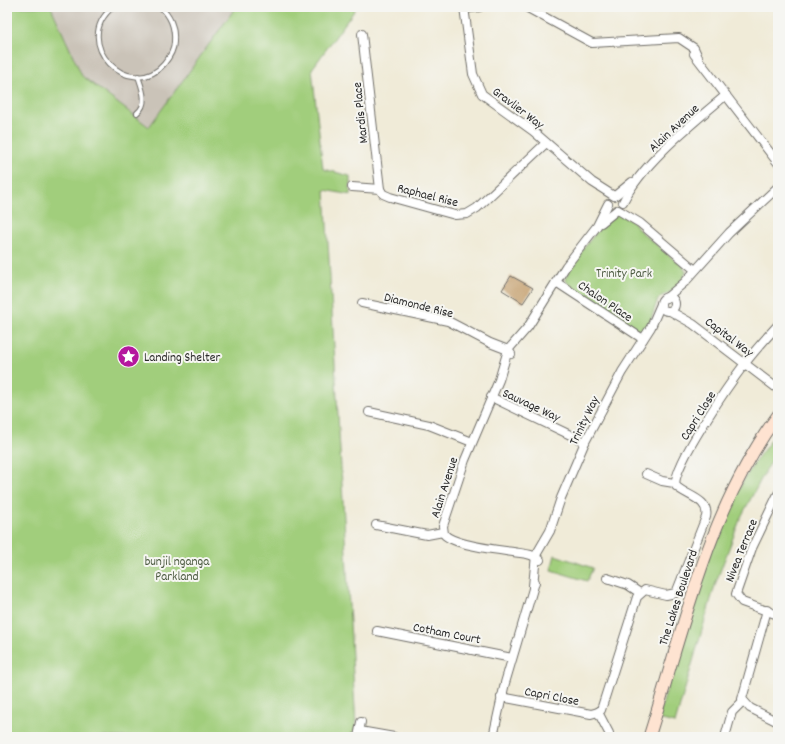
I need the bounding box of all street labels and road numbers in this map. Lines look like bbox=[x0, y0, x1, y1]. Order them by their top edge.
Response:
street label: Mardis Place bbox=[349, 81, 374, 144]
street label: Gravlier Way bbox=[488, 83, 548, 135]
street label: Alain Avenue bbox=[645, 100, 705, 157]
street label: Raphael Rise bbox=[395, 180, 460, 213]
street label: Chalon Place bbox=[573, 277, 636, 328]
street label: Diamonde Rise bbox=[382, 289, 455, 324]
street label: Capital Way bbox=[700, 313, 757, 363]
street label: Sauvage Way bbox=[499, 385, 564, 428]
street label: Capri Close bbox=[676, 388, 722, 445]
street label: Trinity Way bbox=[565, 393, 606, 449]
street label: Alain Avenue bbox=[427, 455, 464, 521]
street label: Nivea Terrace bbox=[721, 516, 764, 585]
street label: The Lakes Boulevard bbox=[655, 547, 704, 648]
street label: Cotham Court bbox=[411, 619, 482, 650]
street label: Capri Close bbox=[523, 683, 581, 712]

